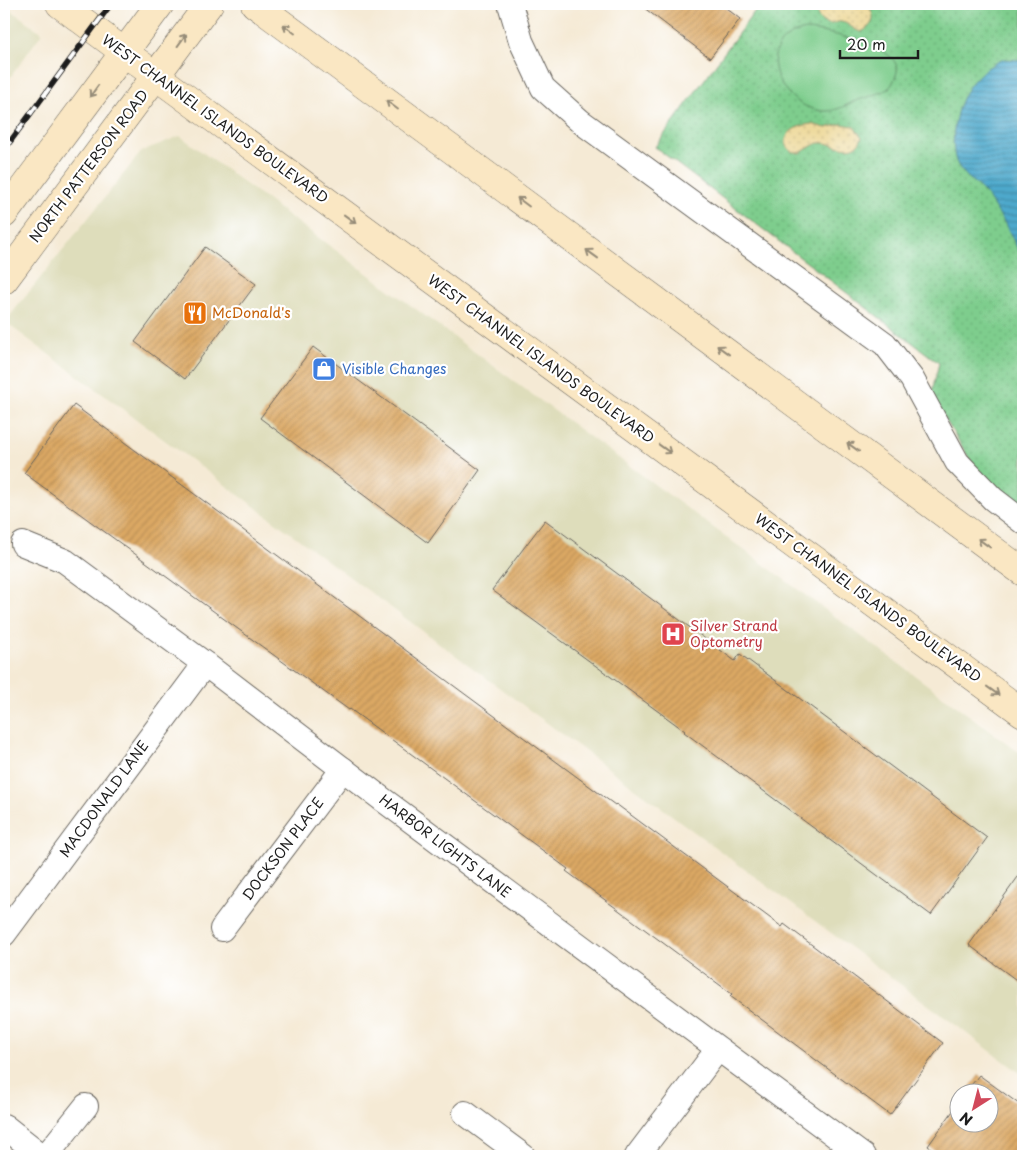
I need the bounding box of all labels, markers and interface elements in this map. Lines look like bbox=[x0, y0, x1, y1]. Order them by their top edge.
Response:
one-way arrow bbox=[283, 24, 296, 35]
scale bar bbox=[840, 28, 917, 60]
street label: WEST CHANNEL ISLANDS BOULEVARD bbox=[98, 29, 333, 208]
text: 20 m bbox=[847, 32, 886, 55]
one-way arrow bbox=[177, 33, 187, 47]
one-way arrow bbox=[89, 84, 99, 98]
street label: NORTH PATTERSON ROAD bbox=[24, 85, 153, 247]
one-way arrow bbox=[386, 100, 399, 111]
one-way arrow bbox=[516, 197, 530, 207]
one-way arrow bbox=[343, 214, 357, 224]
one-way arrow bbox=[586, 248, 599, 259]
street label: WEST CHANNEL ISLANDS BOULEVARD bbox=[424, 269, 659, 448]
restaurant icon: McDonald's bbox=[182, 300, 208, 326]
place label: McDonald's bbox=[212, 302, 291, 323]
one-way arrow bbox=[716, 345, 730, 355]
shop icon: Visible Changes bbox=[311, 356, 337, 382]
place label: Visible Changes bbox=[342, 358, 446, 379]
one-way arrow bbox=[846, 442, 860, 452]
one-way arrow bbox=[658, 444, 671, 455]
street label: WEST CHANNEL ISLANDS BOULEVARD bbox=[751, 508, 986, 687]
one-way arrow bbox=[978, 538, 991, 549]
place label: Silver Strand Optometry bbox=[690, 615, 778, 652]
hospital icon: Silver Strand Optometry bbox=[660, 621, 686, 647]
one-way arrow bbox=[986, 686, 1000, 696]
street label: MACDONALD LANE bbox=[54, 736, 153, 861]
street label: HARBOR LIGHTS LANE bbox=[375, 789, 516, 902]
street label: DOCKSON PLACE bbox=[237, 793, 328, 905]
north arrow bbox=[950, 1082, 1000, 1132]
text: N bbox=[955, 1107, 977, 1131]

